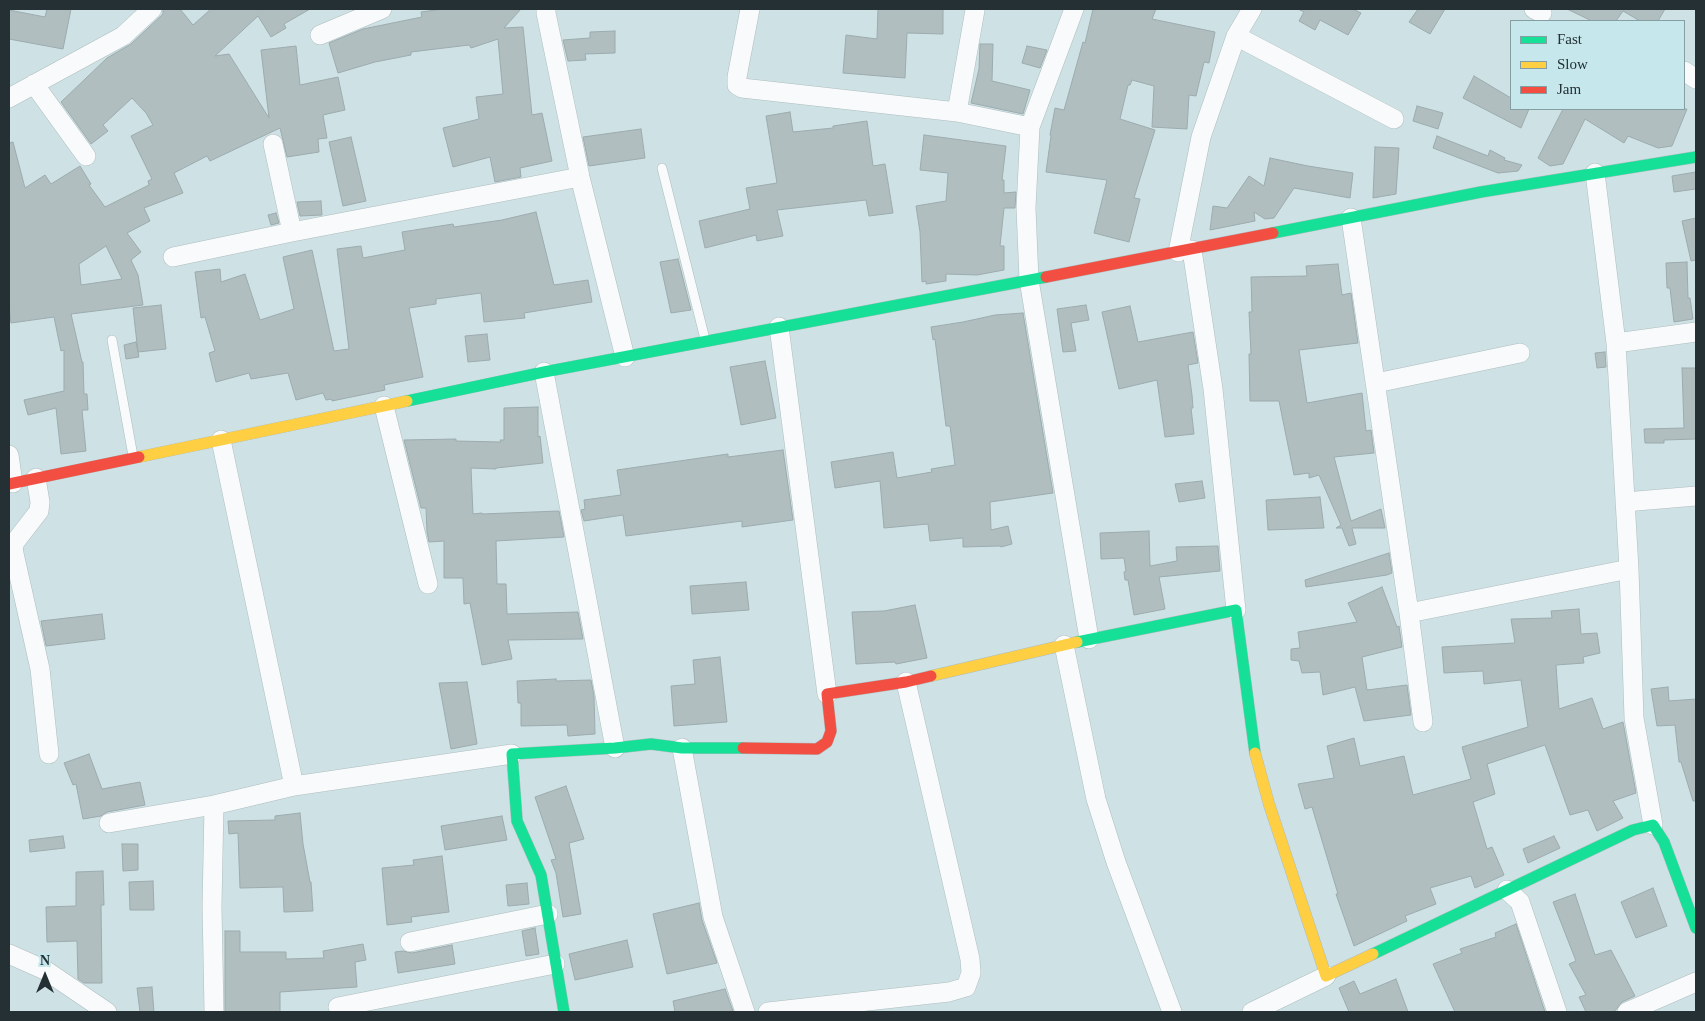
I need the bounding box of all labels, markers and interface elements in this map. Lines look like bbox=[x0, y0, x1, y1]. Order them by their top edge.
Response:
legend bbox=[1510, 20, 1685, 110]
text: Fast bbox=[1557, 31, 1582, 47]
text: Slow bbox=[1557, 56, 1588, 72]
text: Jam bbox=[1557, 81, 1581, 97]
north arrow bbox=[20, 951, 70, 1001]
text: N bbox=[40, 953, 50, 968]

